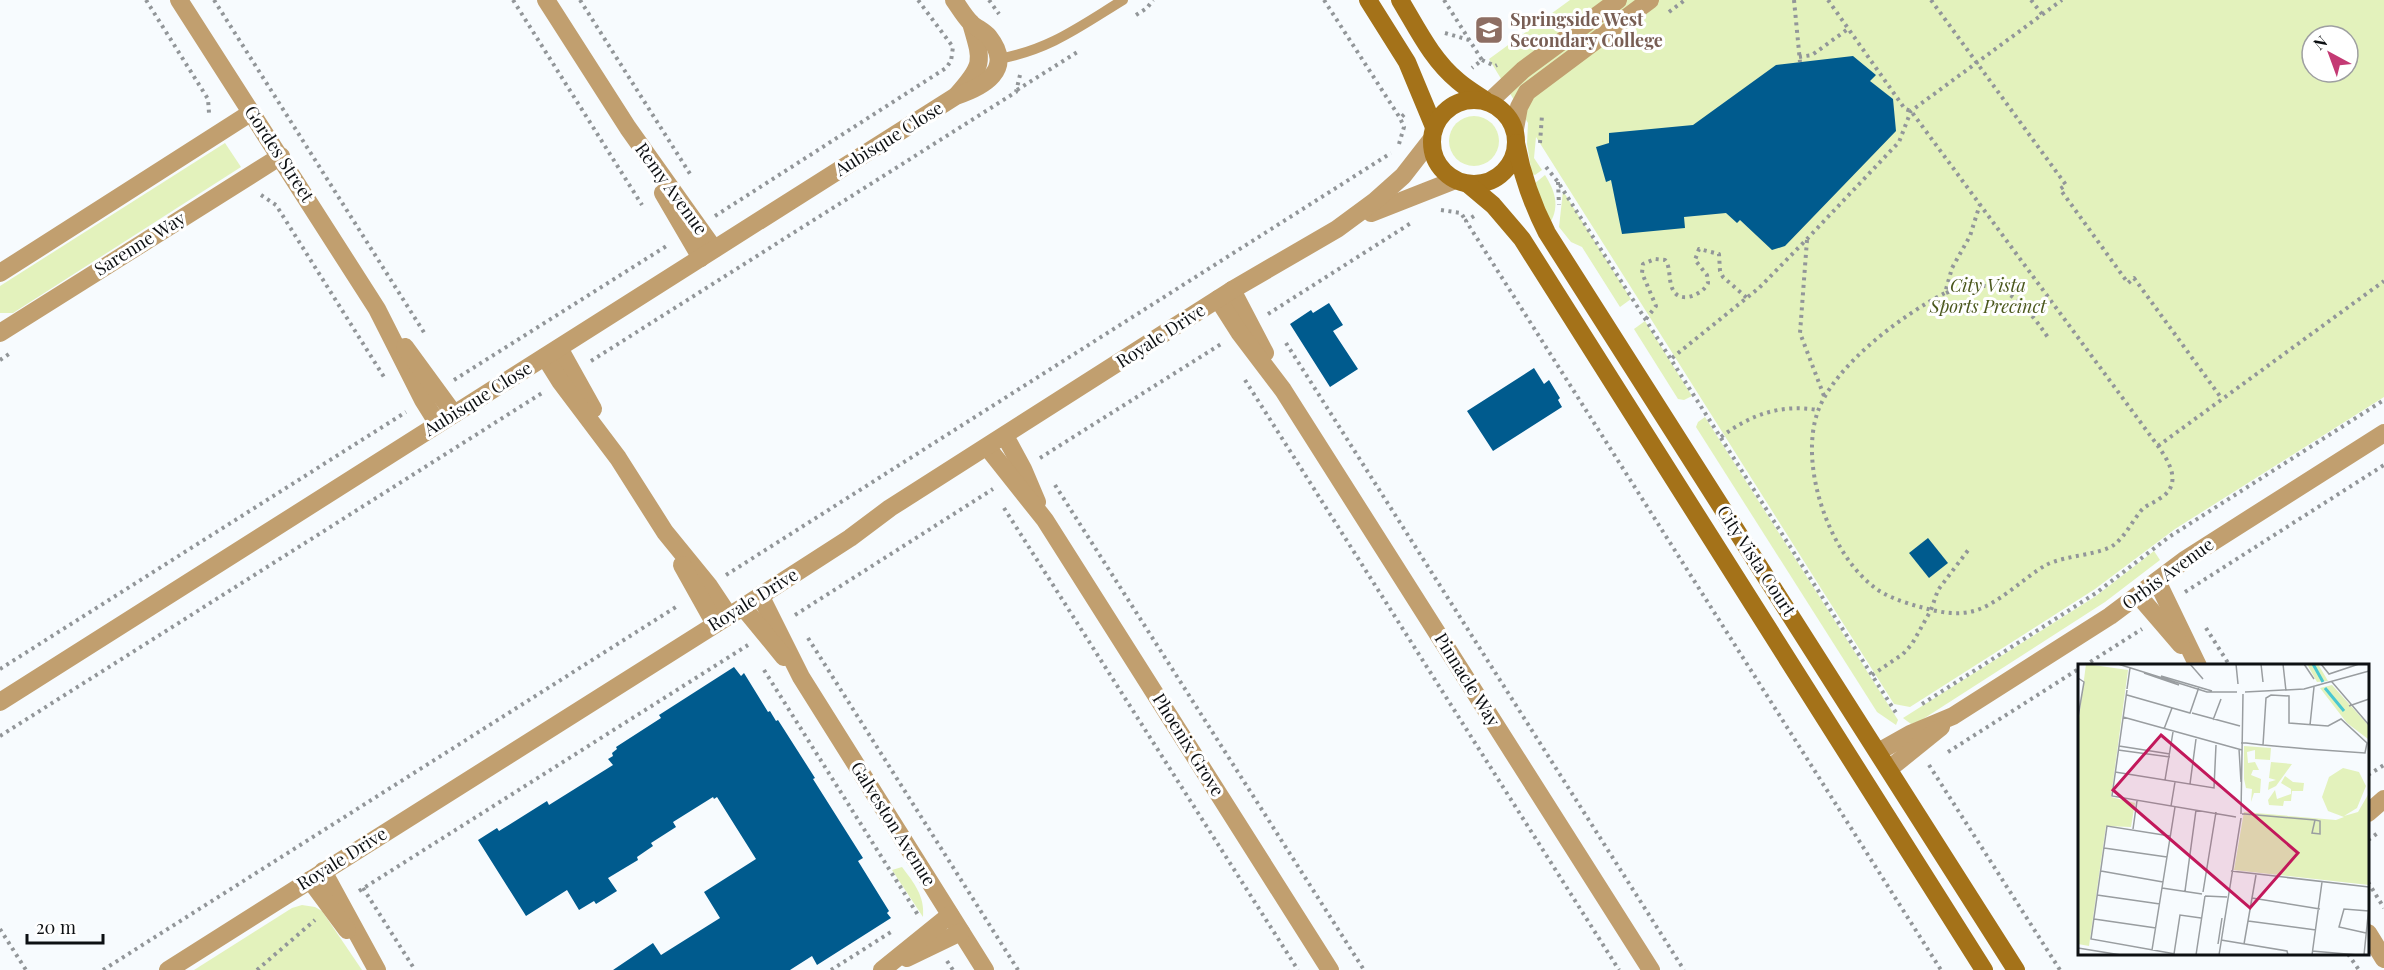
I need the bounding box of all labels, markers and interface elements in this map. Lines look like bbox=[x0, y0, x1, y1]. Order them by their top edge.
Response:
place label: Springside West Secondary College bbox=[1510, 7, 1663, 52]
school or university icon: Springside West Secondary College bbox=[1473, 14, 1505, 46]
north arrow bbox=[2300, 24, 2360, 84]
text: N bbox=[2309, 30, 2331, 54]
street label: Aubisque Close bbox=[829, 95, 947, 182]
street label: Gordes Street bbox=[240, 101, 320, 207]
street label: Remy Avenue bbox=[630, 137, 713, 239]
street label: Sarenne Way bbox=[89, 206, 190, 281]
park label: City Vista Sports Precinct bbox=[1929, 273, 2047, 318]
street label: Royale Drive bbox=[1111, 297, 1210, 373]
street label: Aubisque Close bbox=[418, 355, 536, 442]
street label: City Vista Court bbox=[1712, 501, 1802, 621]
street label: Orbis Avenue bbox=[2117, 532, 2218, 615]
street label: Royale Drive bbox=[703, 562, 802, 636]
street label: Pinnacle Way bbox=[1430, 628, 1506, 731]
inset map bbox=[2078, 664, 2369, 955]
street label: Phoenix Grove bbox=[1148, 688, 1230, 801]
street label: Galveston Avenue bbox=[846, 757, 942, 890]
street label: Royale Drive bbox=[292, 821, 391, 895]
scale bar bbox=[27, 907, 104, 945]
text: 20 m bbox=[36, 915, 76, 939]

